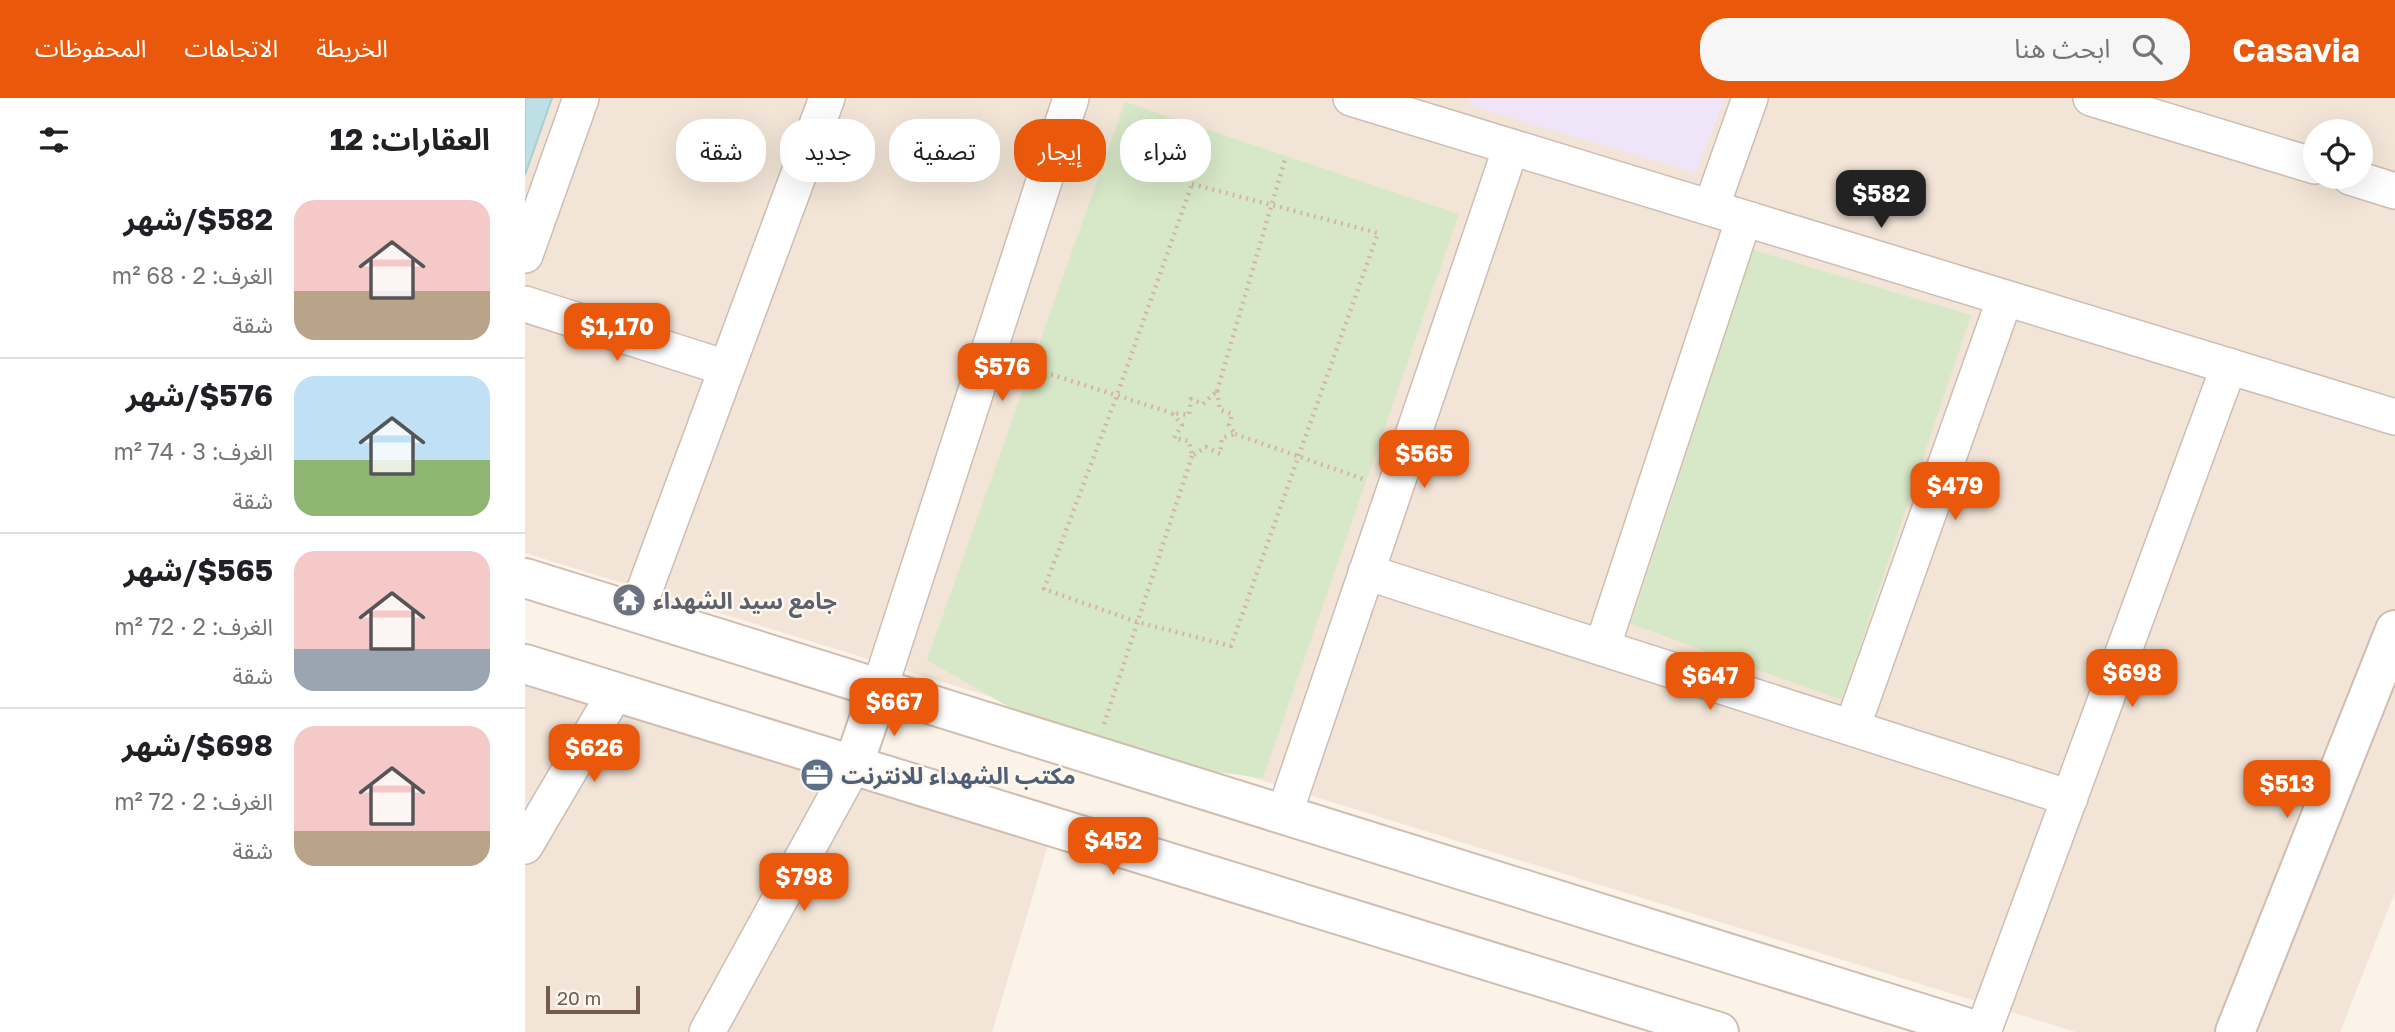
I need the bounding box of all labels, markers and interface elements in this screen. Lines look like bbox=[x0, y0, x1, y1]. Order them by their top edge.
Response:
search box bbox=[1700, 18, 2190, 81]
icon: search bbox=[2128, 30, 2166, 68]
text: Casavia bbox=[2232, 30, 2360, 69]
text: المحفوظات bbox=[35, 33, 146, 62]
text: الاتجاهات bbox=[184, 33, 278, 62]
text: الخريطة bbox=[316, 33, 388, 62]
text: ابحث هنا bbox=[2014, 33, 2110, 64]
chip: شقة bbox=[676, 119, 766, 182]
chip: جديد bbox=[780, 119, 875, 182]
chip: تصفية bbox=[889, 119, 1000, 182]
chip: إيجار bbox=[1014, 119, 1106, 182]
chip: شراء bbox=[1120, 119, 1211, 182]
map controls bbox=[2303, 119, 2373, 189]
button: locate bbox=[2303, 119, 2373, 189]
icon: filters bbox=[35, 121, 73, 159]
text: العقارات: 12 bbox=[330, 121, 490, 157]
pin: $582 bbox=[1840, 170, 1922, 230]
text: $582 bbox=[1852, 179, 1910, 207]
text: $582/شهر bbox=[124, 201, 273, 237]
icon: home bbox=[350, 228, 434, 312]
text: الغرف: 2 · 68 m² bbox=[112, 261, 273, 289]
pin: $1,170 bbox=[560, 303, 674, 363]
text: شقة bbox=[232, 310, 273, 338]
text: $1,170 bbox=[580, 312, 654, 340]
pin: $576 bbox=[961, 344, 1043, 403]
text: $576 bbox=[974, 352, 1030, 380]
text: $576/شهر bbox=[126, 377, 273, 413]
icon: home bbox=[350, 404, 434, 488]
pin: $565 bbox=[1383, 430, 1465, 490]
text: الغرف: 3 · 74 m² bbox=[113, 437, 273, 465]
text: $565 bbox=[1395, 439, 1453, 467]
pin: $479 bbox=[1914, 462, 1996, 522]
text: $479 bbox=[1927, 471, 1983, 499]
text: شقة bbox=[232, 486, 273, 514]
text: $565/شهر bbox=[124, 552, 273, 588]
icon: home bbox=[350, 579, 434, 663]
temple icon: جامع سيد الشهداء bbox=[610, 581, 648, 619]
place label: جامع سيد الشهداء bbox=[653, 586, 837, 618]
text: الغرف: 2 · 72 m² bbox=[114, 612, 273, 640]
pin: $698 bbox=[2091, 650, 2173, 709]
pin: $647 bbox=[1669, 652, 1751, 712]
text: $698 bbox=[2102, 658, 2162, 686]
text: شقة bbox=[232, 661, 273, 689]
text: $647 bbox=[1682, 661, 1738, 689]
pin: $667 bbox=[853, 678, 935, 738]
text: $667 bbox=[865, 687, 923, 715]
pin: $626 bbox=[553, 724, 635, 784]
text: $698/شهر bbox=[122, 727, 273, 763]
text: $626 bbox=[565, 733, 623, 761]
icon: home bbox=[350, 754, 434, 838]
office icon: مكتب الشهداء للانترنت bbox=[798, 756, 836, 794]
pin: $513 bbox=[2246, 760, 2328, 820]
place label: مكتب الشهداء للانترنت bbox=[841, 761, 1076, 790]
text: $513 bbox=[2259, 769, 2315, 797]
text: الغرف: 2 · 72 m² bbox=[114, 787, 273, 815]
pin: $452 bbox=[1072, 818, 1154, 877]
text: $452 bbox=[1084, 826, 1142, 854]
text: شقة bbox=[232, 836, 273, 864]
pin: $798 bbox=[763, 854, 845, 913]
text: $798 bbox=[775, 862, 833, 890]
scale bar bbox=[546, 983, 641, 1015]
text: 20 m bbox=[557, 986, 601, 1009]

